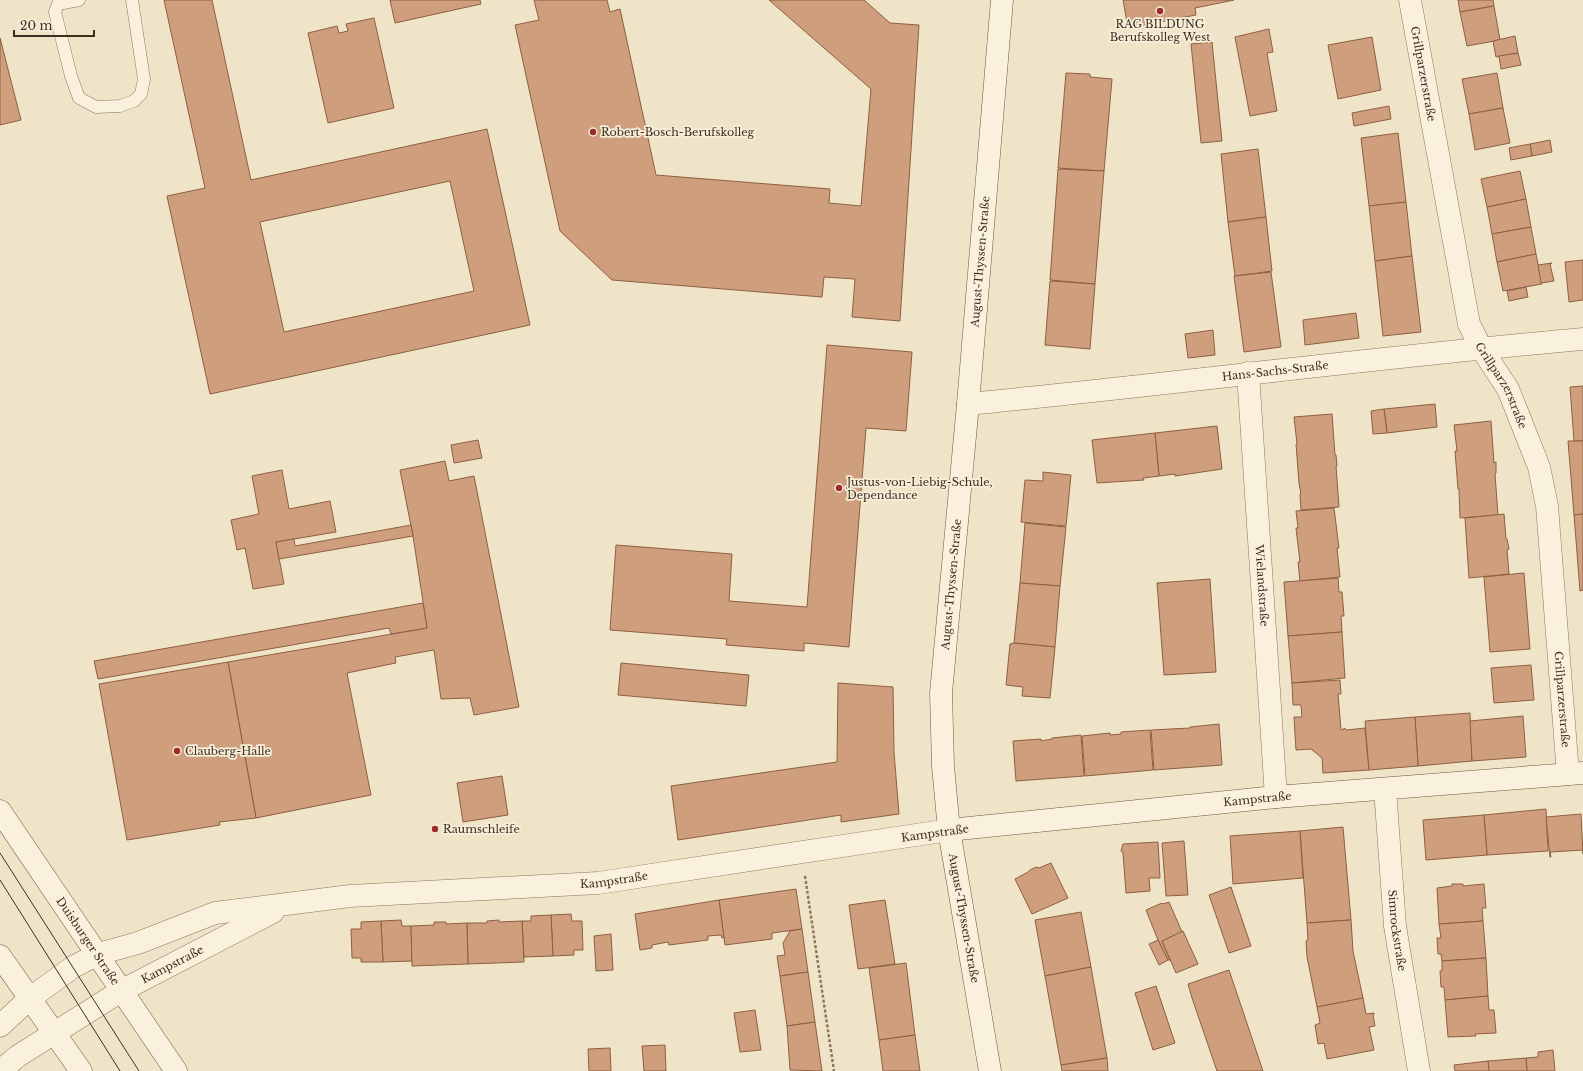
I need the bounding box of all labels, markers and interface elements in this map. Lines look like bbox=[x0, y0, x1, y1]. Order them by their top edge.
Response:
marker: RAG BILDUNG Berufskolleg West bbox=[1155, 6, 1165, 16]
scale bar bbox=[14, 12, 94, 38]
place label: RAG BILDUNG Berufskolleg West bbox=[1110, 17, 1211, 44]
text: 20 m bbox=[20, 18, 52, 33]
street label: Grillparzerstraße bbox=[1408, 25, 1439, 123]
place label: Robert-Bosch-Berufskolleg bbox=[601, 125, 755, 139]
marker: Robert-Bosch-Berufskolleg bbox=[588, 127, 598, 137]
street label: August-Thyssen-Straße bbox=[967, 195, 992, 329]
street label: Grillparzerstraße bbox=[1472, 340, 1530, 431]
street label: Hans-Sachs-Straße bbox=[1221, 358, 1329, 384]
place label: Justus-von-Liebig-Schule, Dependance bbox=[845, 475, 993, 502]
marker: Justus-von-Liebig-Schule, Dependance bbox=[834, 483, 844, 493]
street label: August-Thyssen-Straße bbox=[938, 518, 964, 651]
street label: Wielandstraße bbox=[1252, 543, 1272, 627]
street label: Grillparzerstraße bbox=[1551, 651, 1573, 748]
place label: Clauberg-Halle bbox=[185, 744, 271, 758]
marker: Clauberg-Halle bbox=[172, 746, 182, 756]
street label: Kampstraße bbox=[1223, 789, 1292, 809]
street label: Kampstraße bbox=[900, 821, 970, 845]
place label: Raumschleife bbox=[443, 822, 520, 836]
marker: Raumschleife bbox=[430, 824, 440, 834]
street label: August-Thyssen-Straße bbox=[946, 851, 982, 984]
street label: Kampstraße bbox=[580, 869, 649, 891]
street label: Simrockstraße bbox=[1385, 889, 1409, 972]
street label: Duisburger Straße bbox=[53, 894, 123, 988]
street label: Kampstraße bbox=[139, 942, 206, 986]

